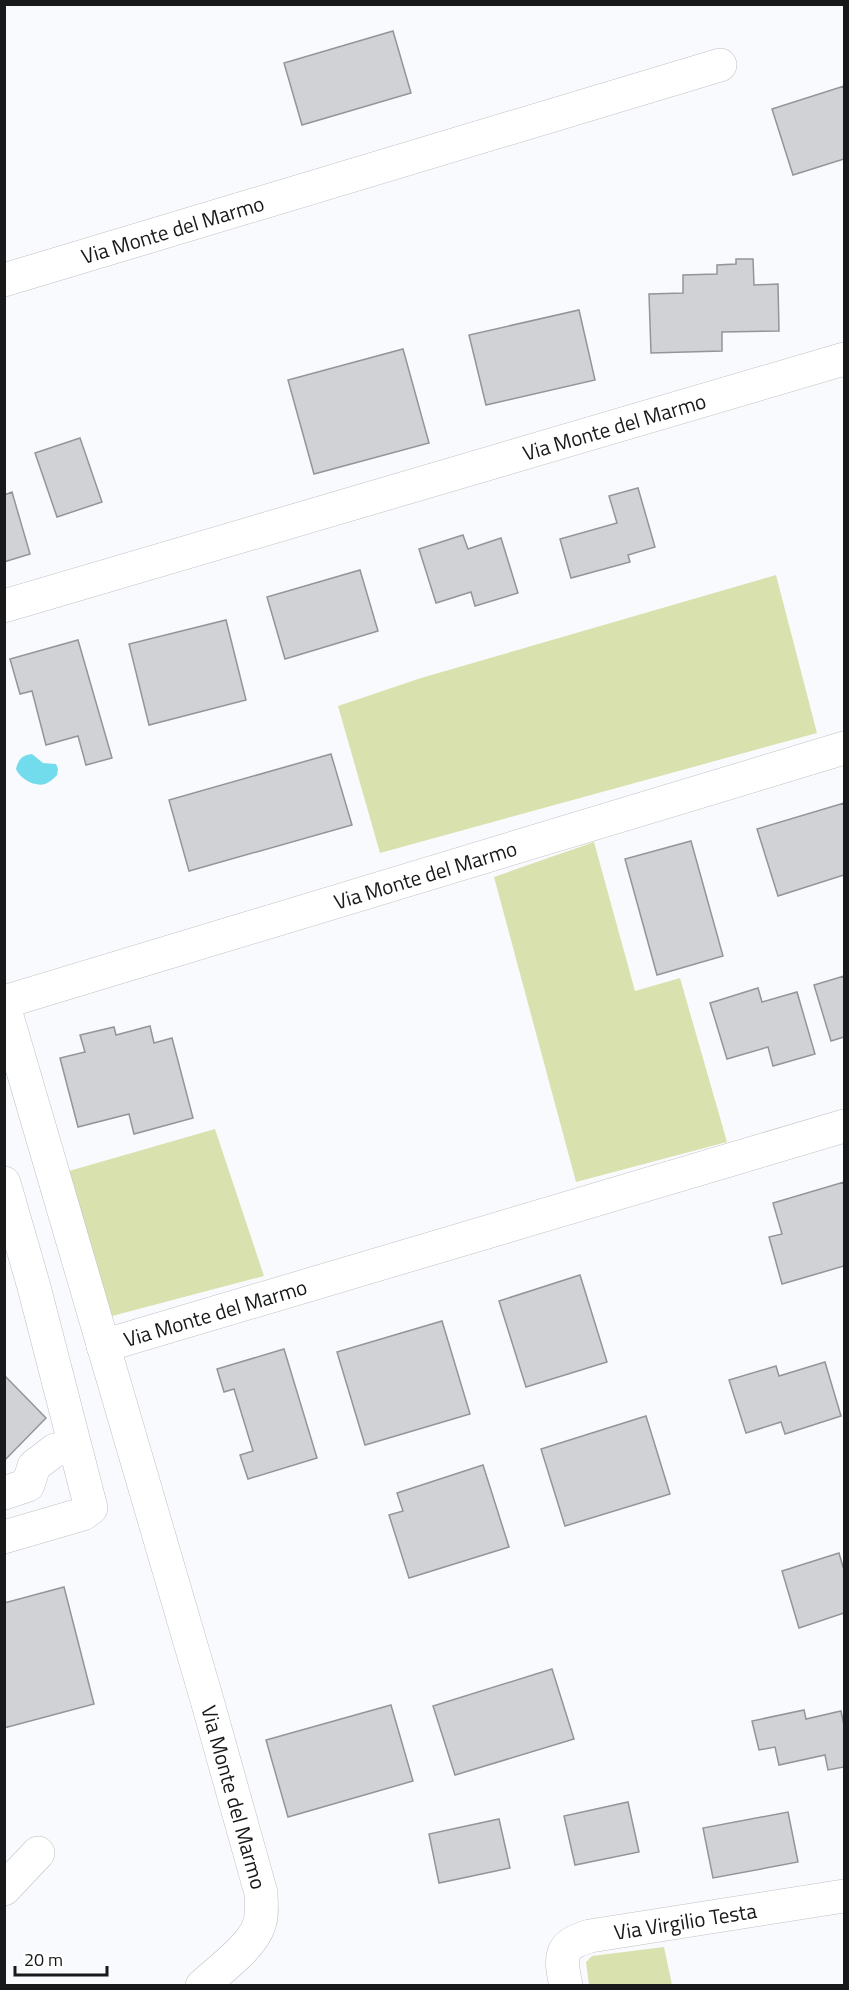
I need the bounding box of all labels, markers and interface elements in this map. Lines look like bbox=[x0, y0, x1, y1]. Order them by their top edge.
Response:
street label: Via Monte del Marmo bbox=[77, 187, 268, 272]
street label: Via Monte del Marmo bbox=[519, 384, 710, 469]
street label: Via Monte del Marmo bbox=[330, 832, 521, 917]
street label: Via Monte del Marmo bbox=[120, 1270, 311, 1355]
street label: Via Monte del Marmo bbox=[193, 1701, 275, 1893]
street label: Via Virgilio Testa bbox=[612, 1894, 759, 1948]
scale bar bbox=[15, 1939, 106, 1977]
text: 20 m bbox=[24, 1946, 63, 1973]

